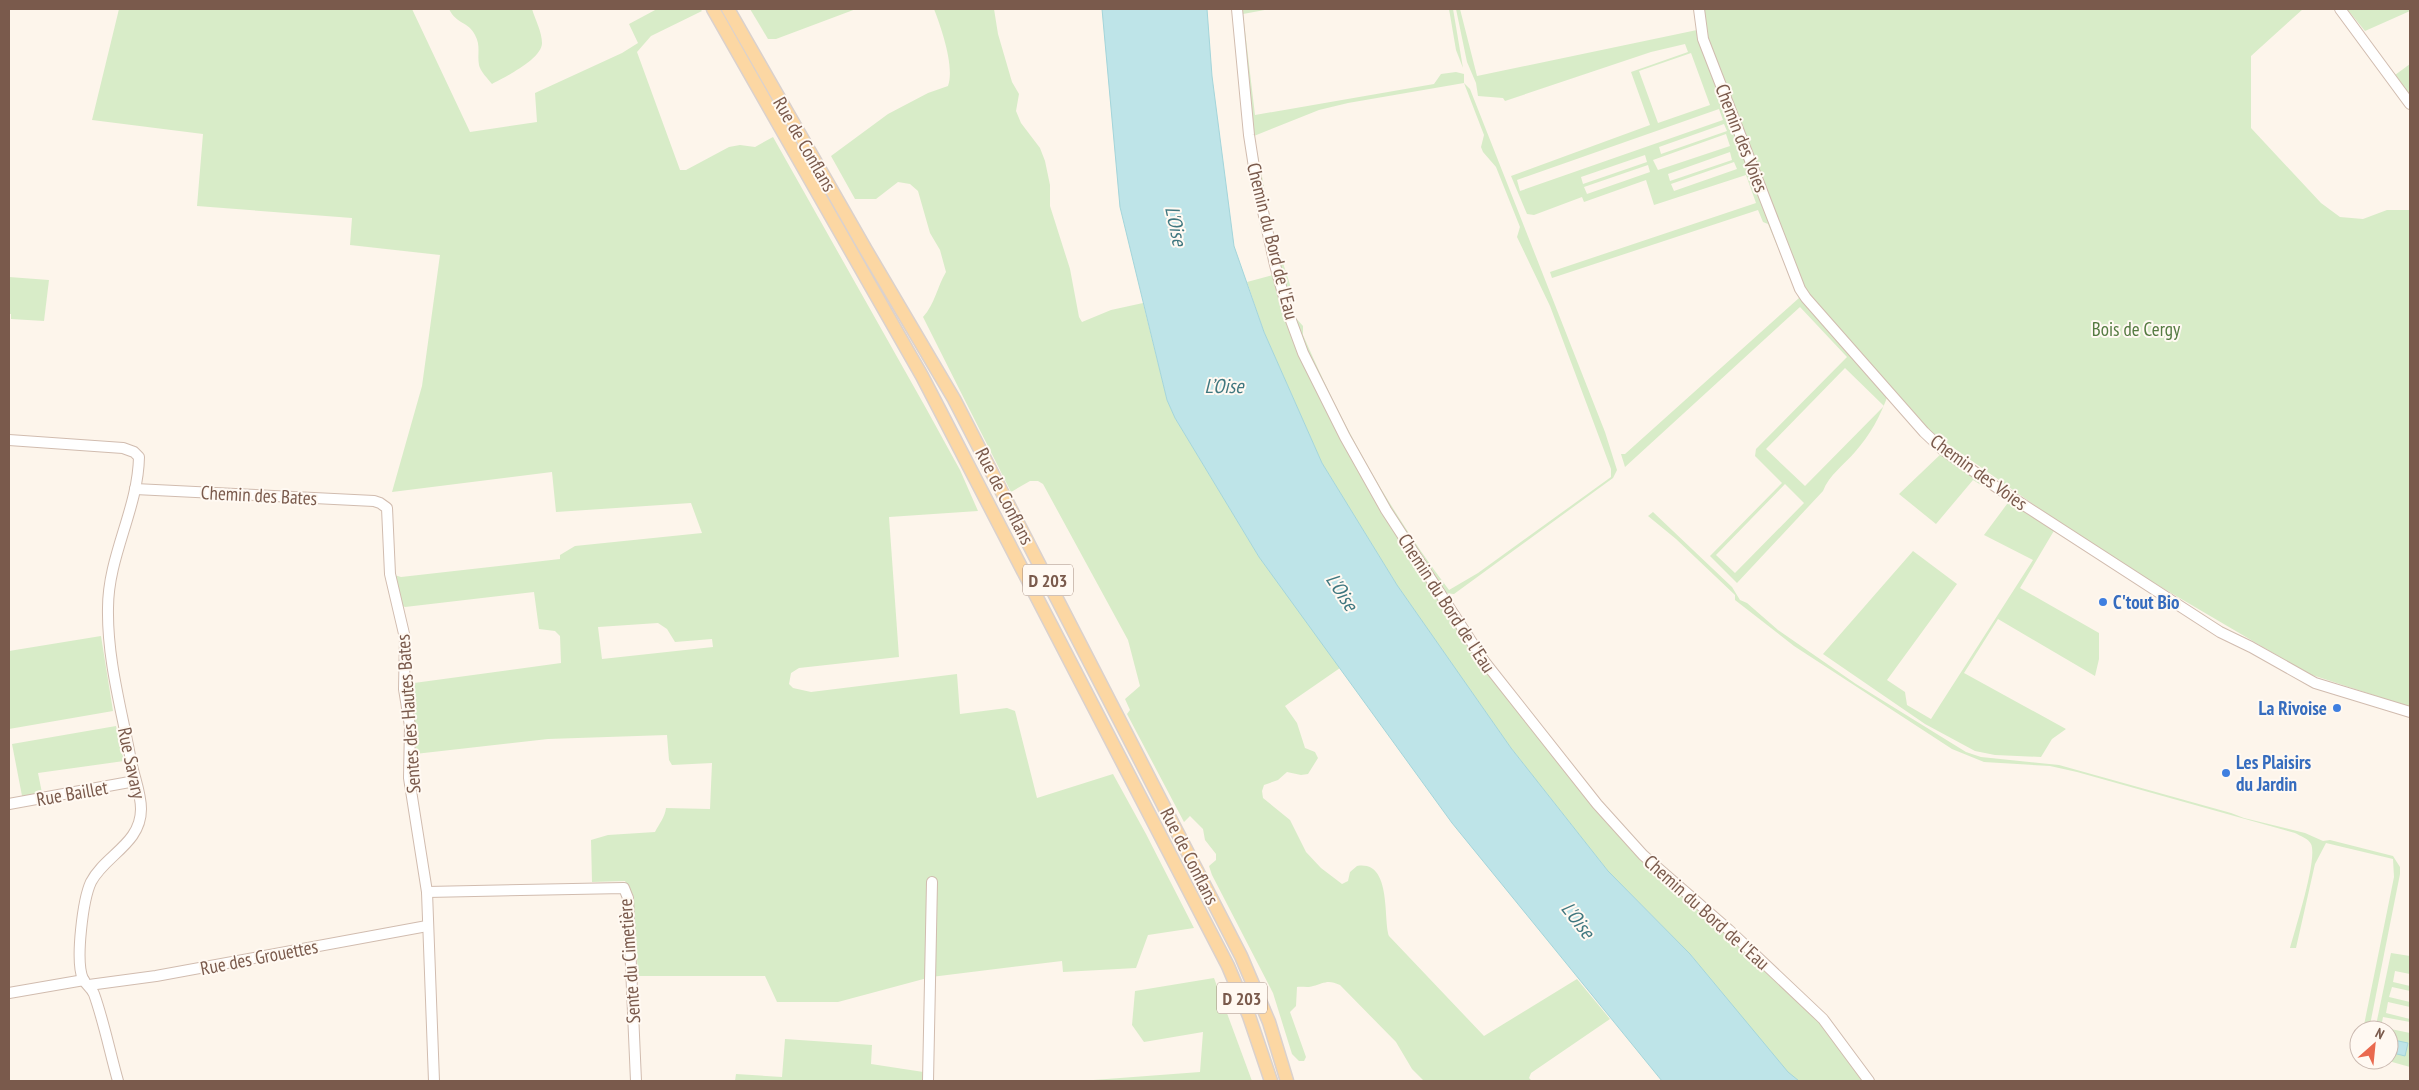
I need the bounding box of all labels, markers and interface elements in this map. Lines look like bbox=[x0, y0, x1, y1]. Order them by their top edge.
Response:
street label: Chemin des Voies bbox=[1710, 80, 1774, 196]
street label: Rue de Conflans bbox=[768, 92, 842, 196]
street label: Chemin du Bord de l'Eau bbox=[1242, 160, 1304, 322]
water label: L'Oise bbox=[1159, 204, 1193, 250]
park label: Bois de Cergy bbox=[2092, 317, 2181, 341]
water label: L’Oise bbox=[1204, 373, 1245, 399]
street label: Chemin des Voies bbox=[1926, 429, 2032, 515]
street label: Rue de Conflans bbox=[970, 444, 1040, 548]
street label: Chemin des Bates bbox=[200, 480, 318, 510]
street label: Chemin du Bord de l'Eau bbox=[1393, 529, 1501, 677]
road number: D 203 bbox=[1023, 564, 1073, 596]
water label: L'Oise bbox=[1320, 568, 1365, 617]
place label: C'tout Bio bbox=[2113, 590, 2180, 614]
marker: C'tout Bio bbox=[2097, 596, 2109, 608]
street label: Sentes des Hautes Bates bbox=[390, 634, 426, 794]
place label: La Rivoise bbox=[2258, 696, 2327, 720]
marker: La Rivoise bbox=[2331, 702, 2343, 714]
street label: Rue Savary bbox=[113, 725, 151, 802]
place label: Les Plaisirs du Jardin bbox=[2236, 750, 2312, 796]
marker: Les Plaisirs du Jardin bbox=[2220, 767, 2232, 779]
street label: Rue Baillet bbox=[35, 775, 110, 811]
street label: Rue de Conflans bbox=[1155, 804, 1225, 908]
street label: Chemin du Bord de l'Eau bbox=[1639, 849, 1775, 975]
water label: L'Oise bbox=[1556, 896, 1601, 945]
street label: Sente du Cimetière bbox=[613, 898, 645, 1024]
street label: Rue des Grouettes bbox=[198, 934, 320, 980]
road number: D 203 bbox=[1217, 982, 1267, 1014]
north arrow bbox=[2349, 1020, 2399, 1070]
text: N bbox=[2372, 1024, 2387, 1043]

